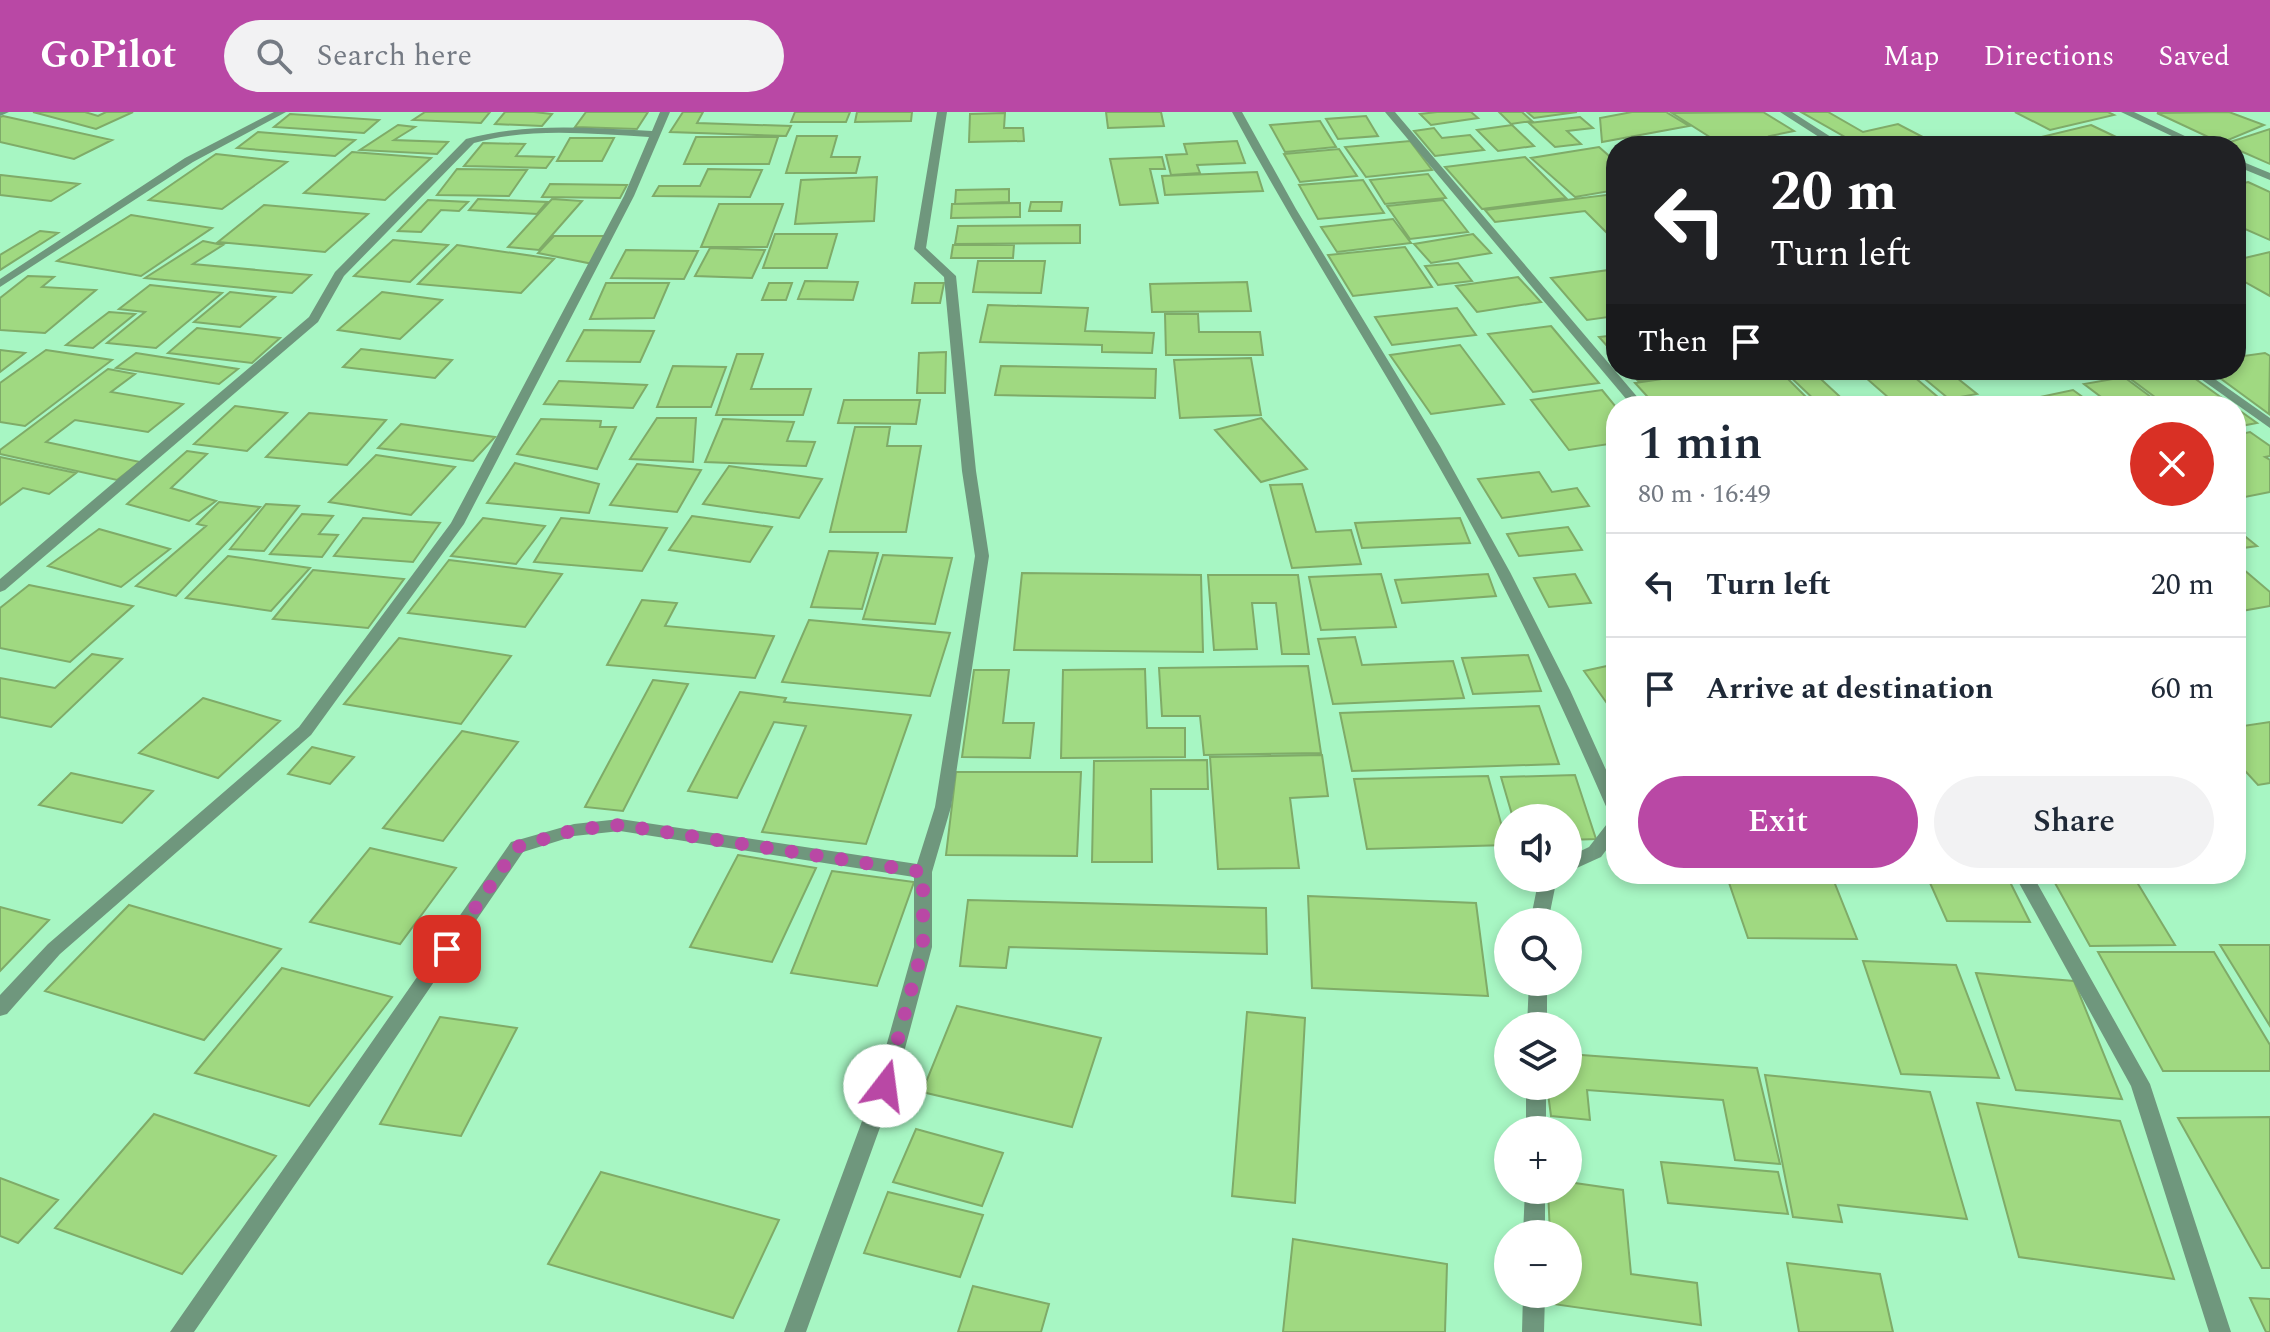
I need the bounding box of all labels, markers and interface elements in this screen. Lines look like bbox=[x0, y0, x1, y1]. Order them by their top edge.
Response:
search box bbox=[224, 20, 784, 92]
text: GoPilot bbox=[40, 27, 176, 85]
text: Search here bbox=[316, 33, 472, 79]
icon: search bbox=[252, 34, 296, 78]
text: Map bbox=[1883, 35, 1940, 78]
text: Directions bbox=[1984, 35, 2114, 78]
text: Saved bbox=[2158, 35, 2230, 78]
text: 20 m bbox=[1770, 150, 1897, 235]
icon: left bbox=[1638, 168, 1742, 272]
text: Turn left bbox=[1770, 227, 1911, 282]
text: Then bbox=[1638, 319, 1708, 365]
icon: arrive bbox=[1724, 320, 1768, 364]
text: 1 min bbox=[1638, 407, 1763, 480]
button: close bbox=[2130, 422, 2214, 506]
text: 80 m · 16:49 bbox=[1638, 474, 1771, 514]
text: Turn left bbox=[1706, 562, 1831, 608]
text: 20 m bbox=[2151, 562, 2214, 608]
icon: left bbox=[1638, 563, 1682, 607]
text: Arrive at destination bbox=[1706, 666, 1993, 712]
text: 60 m bbox=[2151, 666, 2214, 712]
icon: arrive bbox=[1638, 667, 1682, 711]
button: Exit bbox=[1638, 776, 1918, 868]
button: Share bbox=[1934, 776, 2214, 868]
map controls bbox=[1494, 804, 1582, 1308]
button: sound bbox=[1494, 804, 1582, 892]
button: search bbox=[1494, 908, 1582, 996]
pin bbox=[413, 915, 481, 983]
icon: arrive bbox=[425, 927, 469, 971]
button: layers bbox=[1494, 1012, 1582, 1100]
position arrow bbox=[843, 1044, 927, 1128]
button: + bbox=[1494, 1116, 1582, 1204]
button: − bbox=[1494, 1220, 1582, 1308]

